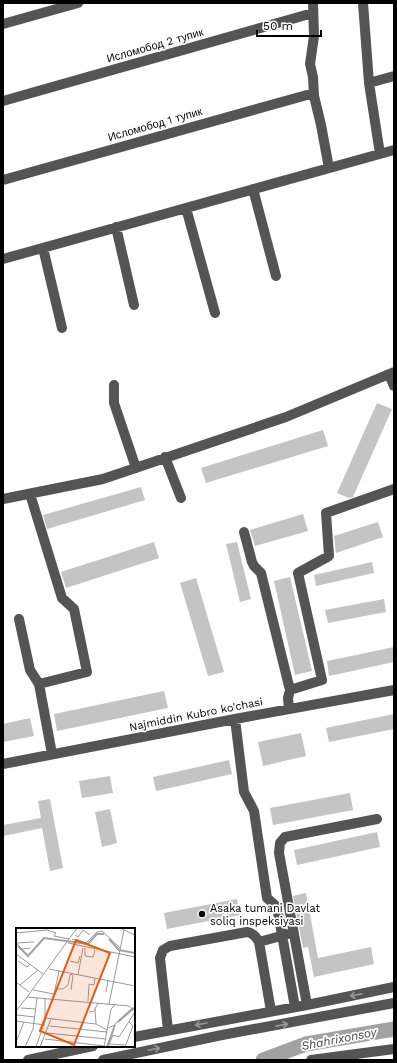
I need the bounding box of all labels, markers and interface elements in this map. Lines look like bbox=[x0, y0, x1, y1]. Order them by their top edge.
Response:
scale bar bbox=[257, 12, 321, 38]
text: 50 m bbox=[263, 19, 293, 33]
street label: Исломобод 2 тупик bbox=[105, 25, 205, 65]
street label: Исломобод 1 тупик bbox=[106, 105, 204, 144]
street label: Najmiddin Kubro ko'chasi bbox=[128, 695, 264, 734]
place label: Asaka tumani Davlat soliq inspeksiyasi bbox=[210, 902, 321, 928]
marker: Asaka tumani Davlat soliq inspeksiyasi bbox=[197, 909, 207, 919]
inset map bbox=[16, 928, 135, 1047]
one-way arrow bbox=[350, 991, 363, 999]
one-way arrow bbox=[194, 1020, 207, 1028]
one-way arrow bbox=[275, 1020, 288, 1028]
water label: Shahrixonsoy bbox=[300, 1025, 379, 1053]
one-way arrow bbox=[148, 1045, 161, 1053]

